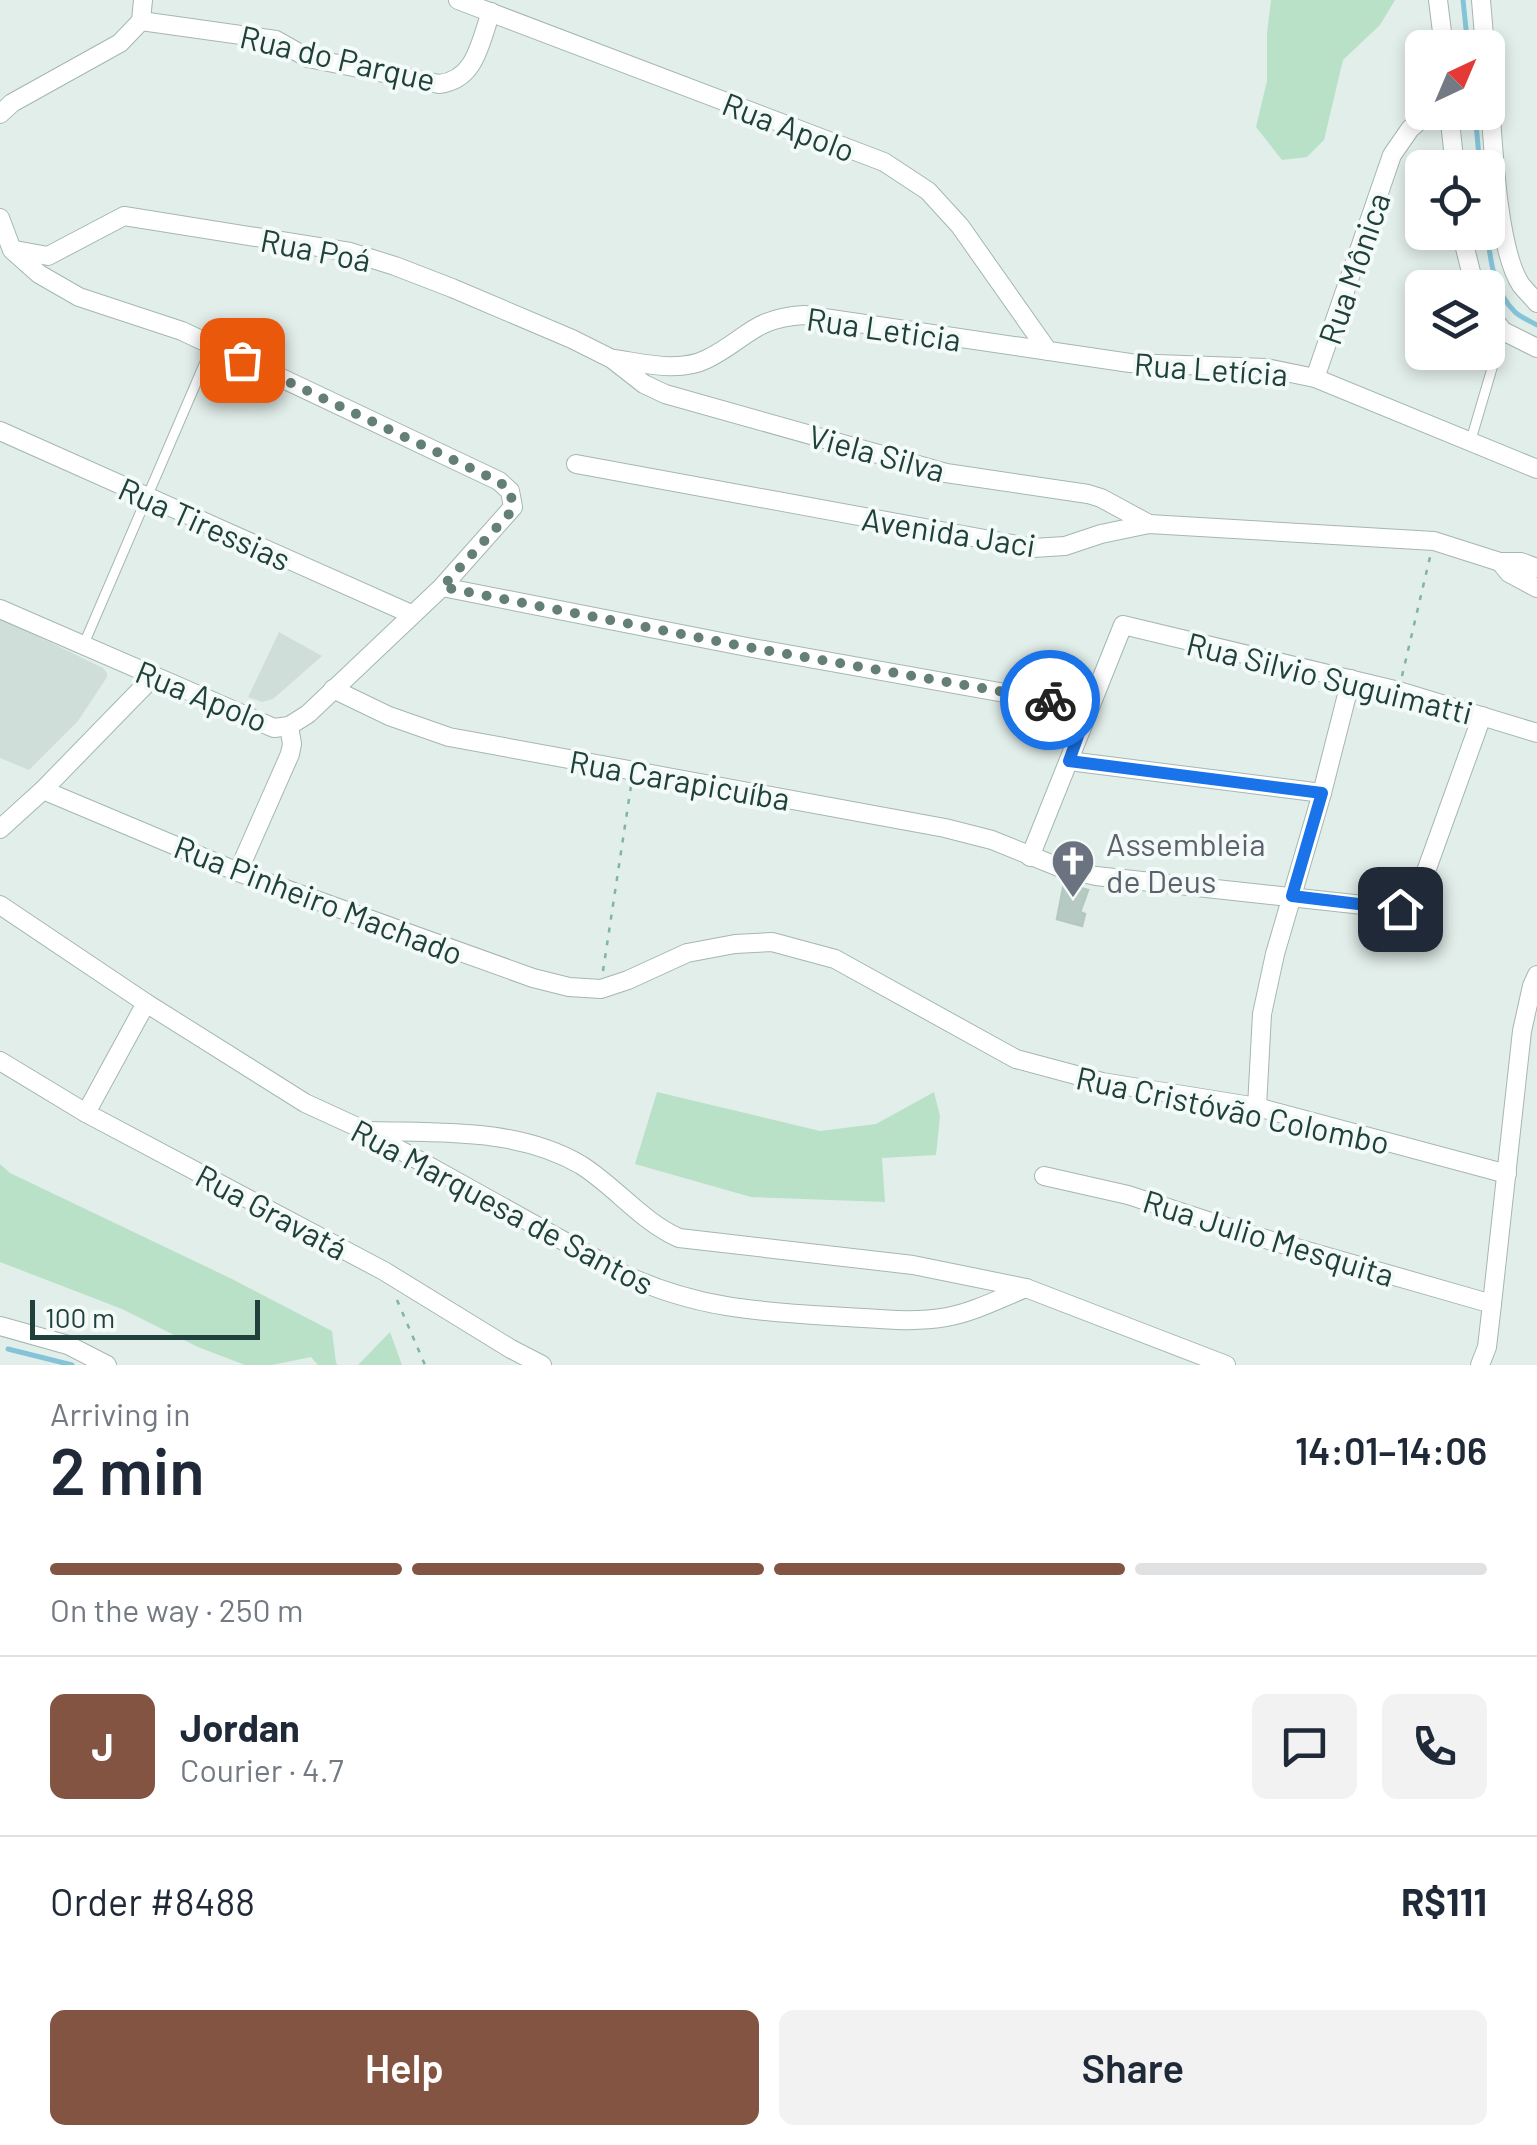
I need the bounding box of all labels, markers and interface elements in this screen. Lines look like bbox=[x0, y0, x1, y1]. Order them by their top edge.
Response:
street label: Rua do Parque bbox=[237, 16, 439, 98]
north arrow bbox=[1405, 30, 1505, 130]
map controls bbox=[1405, 30, 1505, 370]
street label: Rua Apolo bbox=[717, 83, 861, 169]
button: locate bbox=[1405, 150, 1505, 250]
street label: Rua Mônica bbox=[1309, 187, 1397, 349]
street label: Rua Poá bbox=[258, 220, 374, 278]
button: layers bbox=[1405, 270, 1505, 370]
street label: Rua Leticia bbox=[804, 298, 964, 358]
pin bbox=[200, 318, 285, 403]
icon: bag bbox=[215, 333, 270, 388]
street label: Rua Letícia bbox=[1133, 344, 1289, 392]
street label: Viela Silva bbox=[805, 416, 949, 488]
street label: Rua Tiressias bbox=[113, 468, 297, 578]
street label: Avenida Jaci bbox=[859, 499, 1039, 563]
street label: Rua Silvio Suguimatti bbox=[1183, 623, 1477, 731]
courier bbox=[1000, 650, 1100, 750]
street label: Rua Apolo bbox=[131, 651, 273, 739]
icon: bike bbox=[1023, 673, 1078, 728]
street label: Rua Carapicuíba bbox=[567, 741, 793, 817]
place label: Assembleia de Deus bbox=[1106, 824, 1266, 899]
street label: Rua Pinheiro Machado bbox=[169, 826, 469, 972]
church icon: Assembleia de Deus bbox=[1050, 838, 1096, 899]
pin bbox=[1358, 867, 1443, 952]
icon: home bbox=[1373, 882, 1428, 937]
street label: Rua Cristóvão Colombo bbox=[1073, 1057, 1393, 1161]
street label: Rua Marquesa de Santos bbox=[345, 1110, 661, 1302]
street label: Rua Gravatá bbox=[190, 1155, 354, 1267]
street label: Rua Julio Mesquita bbox=[1139, 1181, 1399, 1293]
scale bar bbox=[30, 1295, 260, 1340]
text: 100 m bbox=[45, 1300, 115, 1334]
text: Arriving in bbox=[50, 1394, 190, 1432]
text: 14:01–14:06 bbox=[1295, 1427, 1487, 1473]
text: 2 min bbox=[50, 1430, 205, 1508]
text: On the way · 250 m bbox=[50, 1590, 303, 1628]
button: chat bbox=[1252, 1694, 1357, 1799]
button: phone bbox=[1382, 1694, 1487, 1799]
text: Jordan bbox=[180, 1704, 300, 1750]
text: J bbox=[91, 1723, 114, 1769]
text: Courier · 4.7 bbox=[180, 1750, 344, 1788]
text: Order #8488 bbox=[50, 1878, 255, 1924]
text: R$111 bbox=[1401, 1878, 1487, 1924]
button: Help bbox=[50, 2010, 759, 2125]
button: Share bbox=[779, 2010, 1487, 2125]

